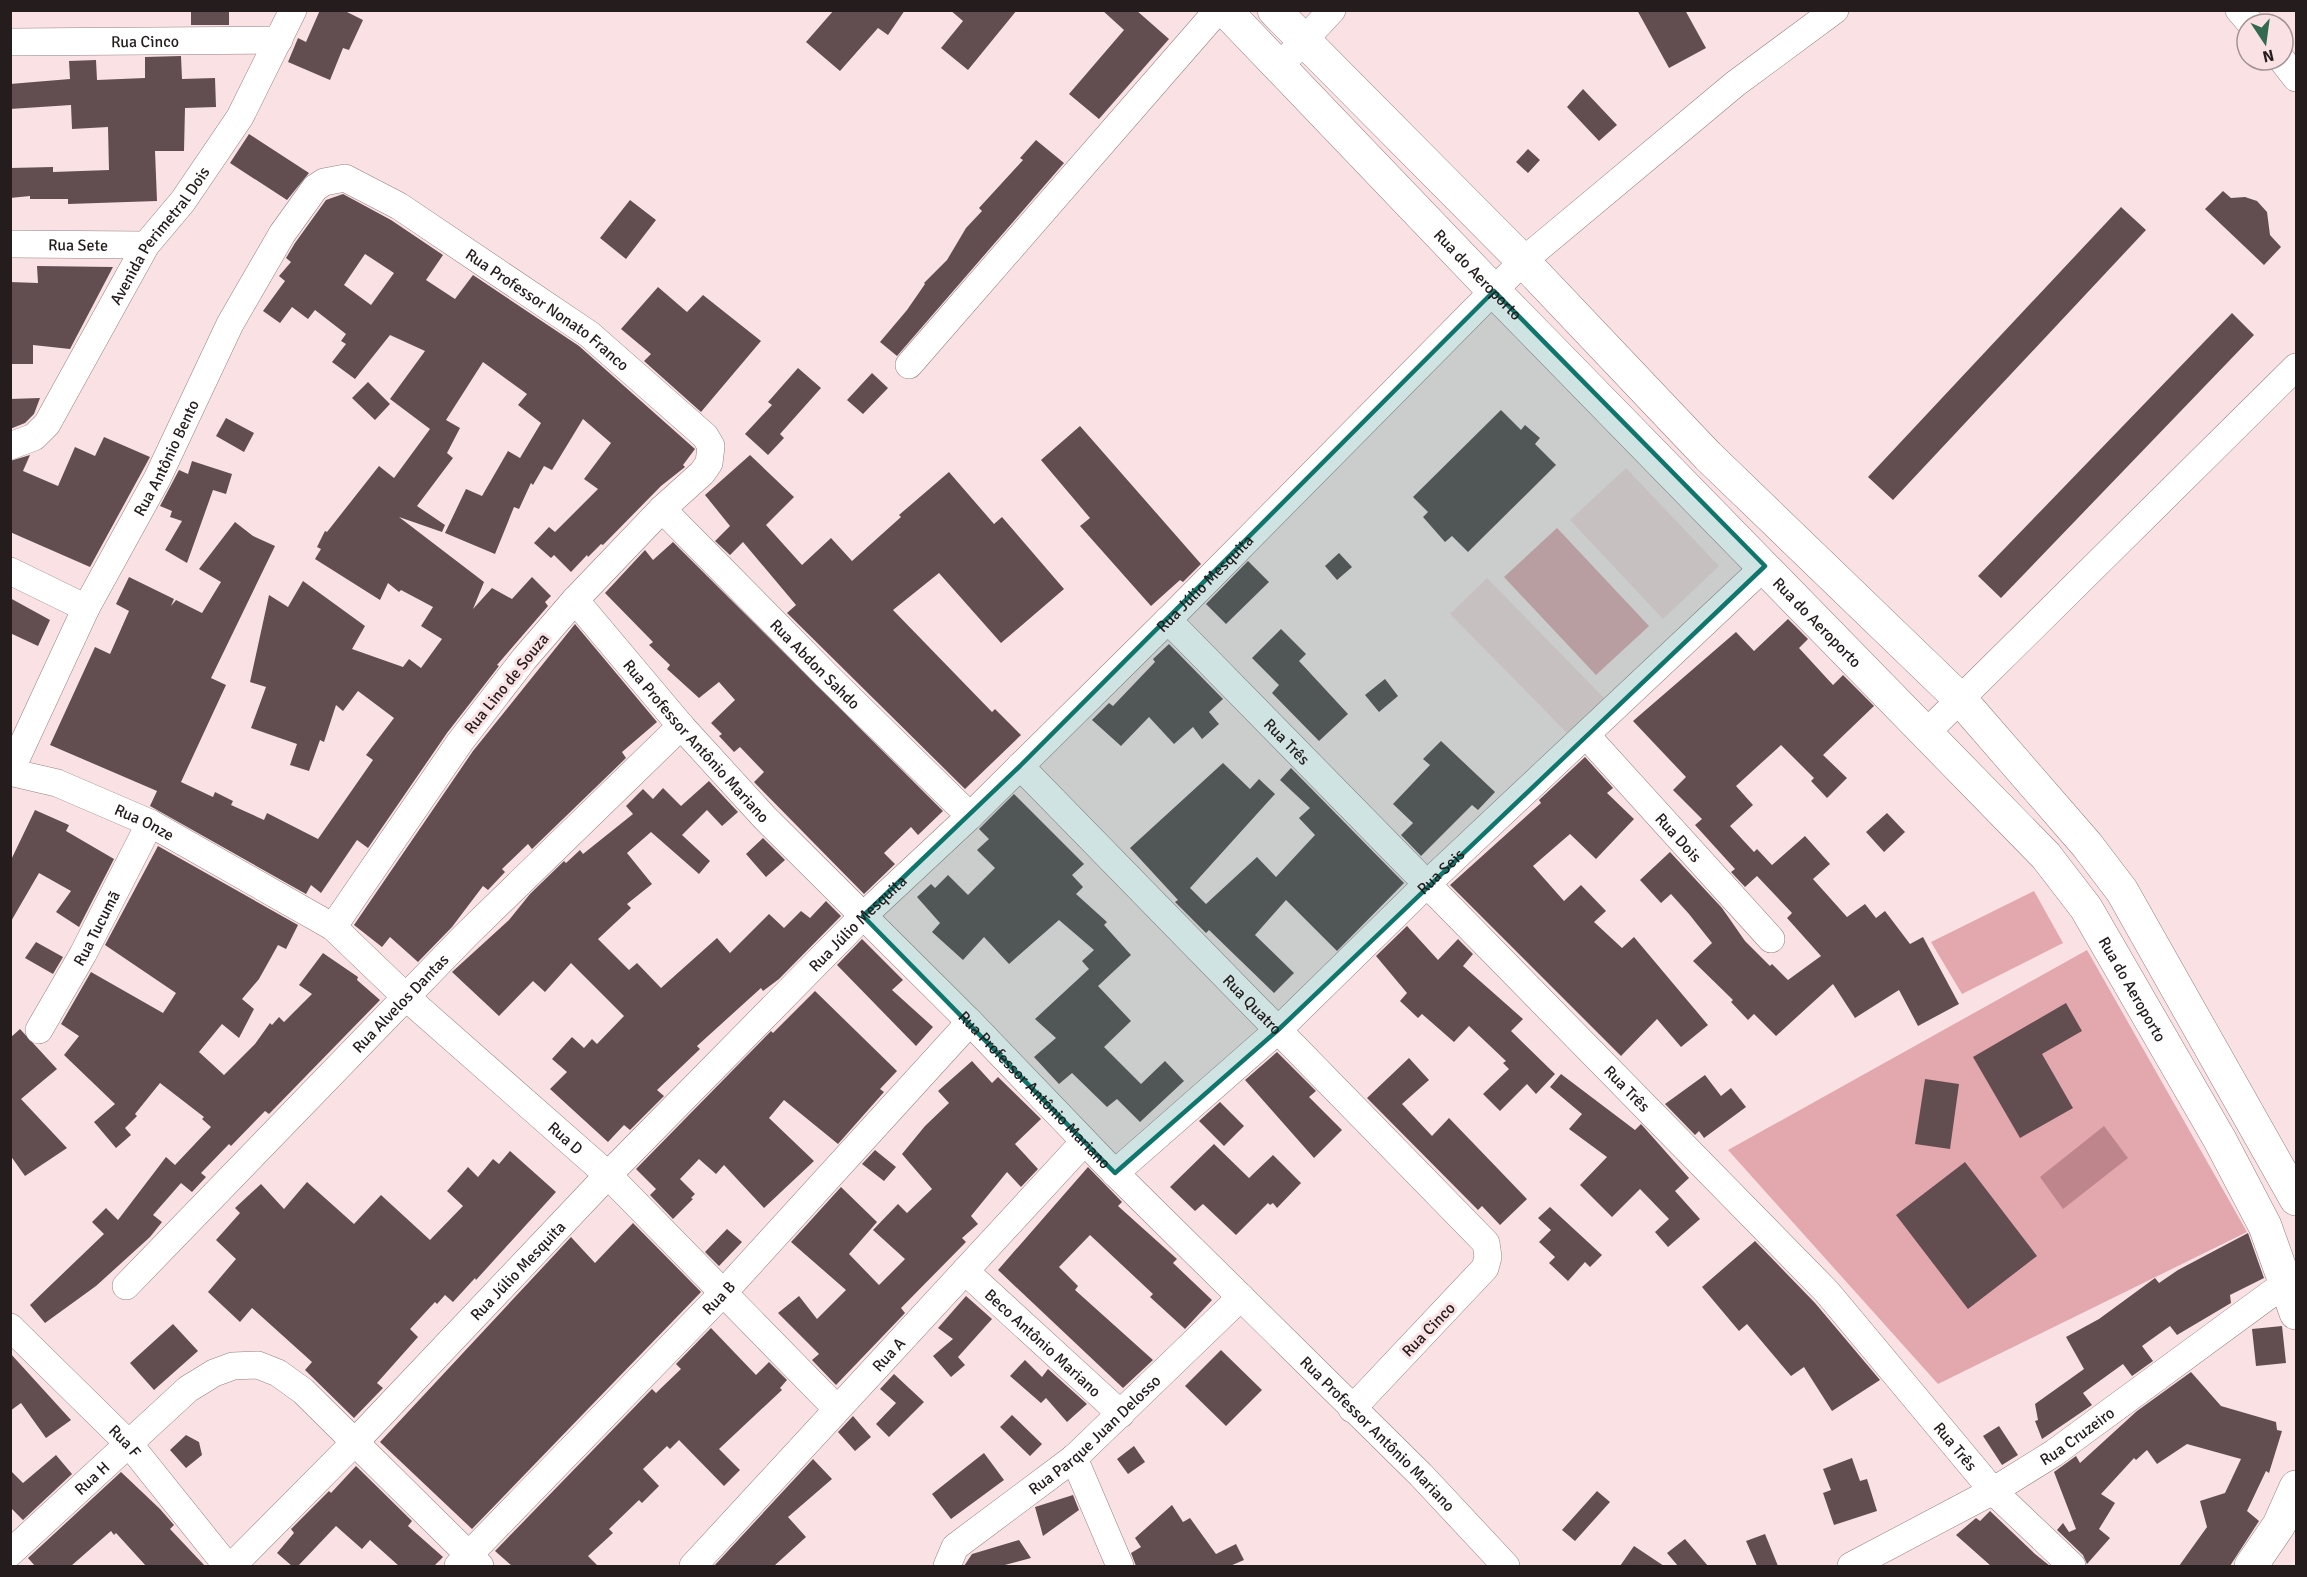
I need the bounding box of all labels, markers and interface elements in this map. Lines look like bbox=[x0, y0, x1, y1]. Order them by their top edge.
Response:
north arrow bbox=[2235, 12, 2295, 72]
street label: Rua Cinco bbox=[111, 32, 179, 52]
text: N bbox=[2260, 45, 2276, 67]
street label: Avenida Perimetral Dois bbox=[106, 163, 214, 308]
street label: Rua do Aeroporto bbox=[1429, 225, 1526, 325]
street label: Rua Sete bbox=[48, 235, 108, 256]
street label: Rua Professor Nonato Franco bbox=[461, 245, 633, 376]
street label: Rua Antônio Bento bbox=[130, 397, 204, 520]
street label: Rua Júlio Mesquita bbox=[1153, 531, 1258, 637]
street label: Rua do Aeroporto bbox=[1768, 574, 1865, 672]
street label: Rua Abdon Sahdo bbox=[765, 615, 864, 714]
street label: Rua Lino de Souza bbox=[460, 629, 554, 738]
street label: Rua Professor Antônio Mariano bbox=[618, 656, 773, 827]
street label: Rua Três bbox=[1259, 715, 1314, 770]
street label: Rua Onze bbox=[111, 800, 177, 846]
street label: Rua Dois bbox=[1650, 809, 1705, 867]
street label: Rua Seis bbox=[1413, 845, 1469, 899]
street label: Rua Júlio Mesquita bbox=[805, 871, 911, 976]
street label: Rua Tucumã bbox=[69, 887, 125, 970]
street label: Rua do Aeroporto bbox=[2094, 933, 2170, 1046]
street label: Rua Alvelos Dantas bbox=[348, 950, 453, 1057]
street label: Rua Quatro bbox=[1218, 971, 1286, 1039]
street label: Rua Professor Antônio Mariano bbox=[954, 1007, 1114, 1173]
street label: Rua Três bbox=[1599, 1062, 1654, 1117]
street label: Rua D bbox=[543, 1118, 587, 1159]
street label: Rua Júlio Mesquita bbox=[466, 1217, 570, 1325]
street label: Rua B bbox=[698, 1277, 740, 1319]
street label: Beco Antônio Mariano bbox=[980, 1285, 1105, 1402]
street label: Rua Cinco bbox=[1398, 1298, 1460, 1361]
street label: Rua A bbox=[868, 1334, 910, 1376]
street label: Rua Professor Antônio Mariano bbox=[1296, 1352, 1459, 1516]
street label: Rua Parque Juan Delosso bbox=[1025, 1371, 1165, 1500]
street label: Rua Cruzeiro bbox=[2036, 1403, 2119, 1470]
street label: Rua Três bbox=[1929, 1418, 1981, 1475]
street label: Rua F bbox=[104, 1421, 145, 1462]
street label: Rua H bbox=[71, 1457, 114, 1500]

